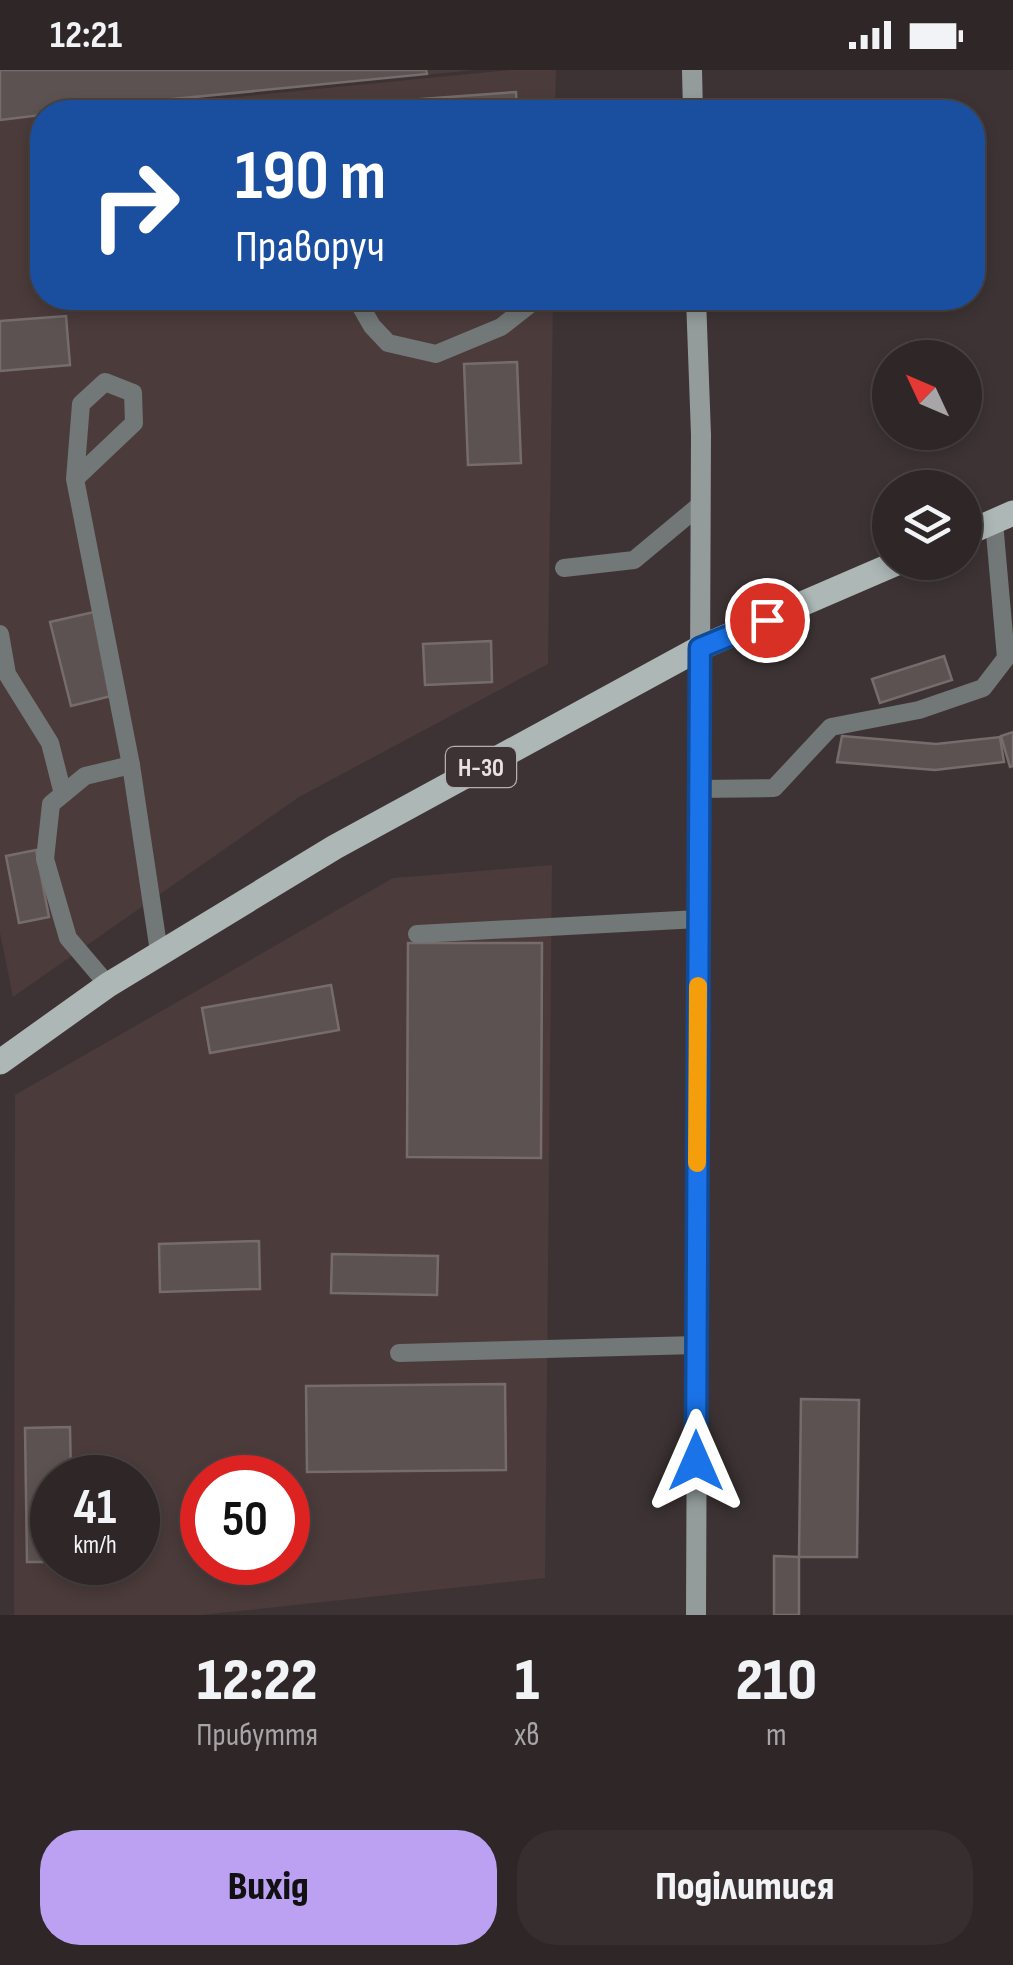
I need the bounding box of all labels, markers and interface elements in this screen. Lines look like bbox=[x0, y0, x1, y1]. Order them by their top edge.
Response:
text: 12:21 bbox=[50, 13, 122, 58]
text: 190 m bbox=[235, 135, 386, 219]
icon: right bbox=[70, 140, 200, 270]
text: Праворуч bbox=[235, 220, 385, 275]
north arrow bbox=[872, 340, 982, 450]
map controls bbox=[872, 340, 982, 580]
button: layers bbox=[872, 470, 982, 580]
pin bbox=[725, 578, 810, 663]
icon: arrive bbox=[740, 593, 795, 648]
road number: Н-30 bbox=[446, 747, 516, 787]
position arrow bbox=[644, 1409, 748, 1513]
speed limit sign: 50 bbox=[180, 1455, 310, 1585]
text: 41 bbox=[74, 1478, 116, 1538]
text: km/h bbox=[73, 1530, 117, 1561]
text: 12:22 bbox=[197, 1645, 317, 1717]
text: 1 bbox=[515, 1645, 539, 1717]
text: 210 bbox=[736, 1645, 817, 1717]
text: Прибуття bbox=[196, 1716, 318, 1755]
text: хв bbox=[514, 1716, 540, 1755]
text: m bbox=[766, 1716, 787, 1755]
button: Вихід bbox=[40, 1830, 497, 1945]
button: Поділитися bbox=[517, 1830, 973, 1945]

